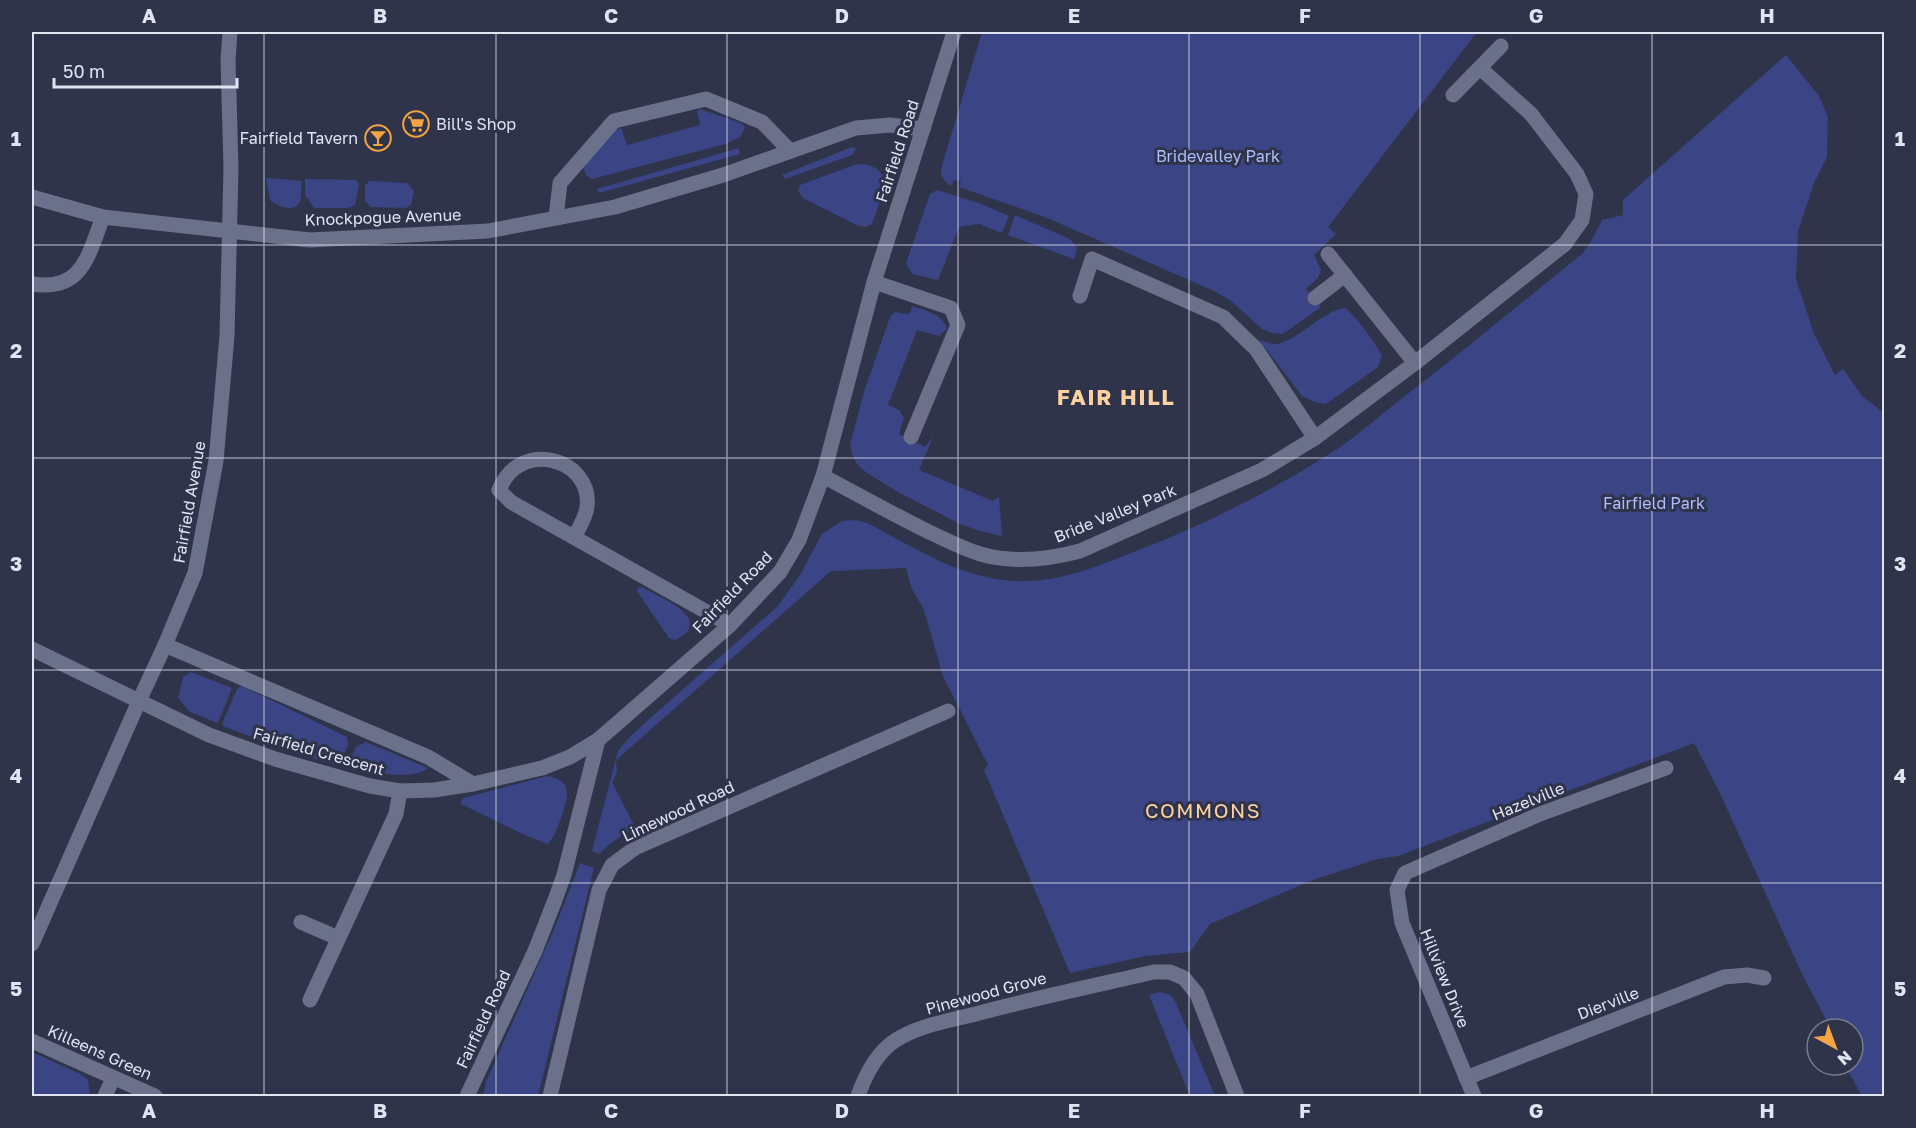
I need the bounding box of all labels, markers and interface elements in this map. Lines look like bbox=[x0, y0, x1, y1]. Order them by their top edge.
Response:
text: A bbox=[142, 3, 156, 27]
text: B bbox=[373, 3, 387, 27]
text: C bbox=[604, 3, 618, 27]
text: D bbox=[835, 3, 849, 27]
text: E bbox=[1068, 3, 1080, 27]
text: F bbox=[1299, 3, 1311, 27]
text: G bbox=[1529, 3, 1543, 27]
text: H bbox=[1759, 3, 1775, 27]
scale bar bbox=[54, 51, 237, 89]
text: 50 m bbox=[63, 60, 105, 82]
street label: Fairfield Road bbox=[871, 97, 923, 205]
supermarket icon: Bill's Shop bbox=[401, 109, 431, 139]
place label: Bill's Shop bbox=[436, 114, 516, 134]
bar icon: Fairfield Tavern bbox=[363, 123, 393, 153]
text: 1 bbox=[11, 126, 21, 150]
text: 1 bbox=[1895, 126, 1905, 150]
place label: Fairfield Tavern bbox=[240, 128, 358, 148]
park label: Bridevalley Park bbox=[1156, 146, 1280, 166]
street label: Knockpogue Avenue bbox=[304, 204, 462, 230]
text: 2 bbox=[10, 338, 22, 362]
text: 2 bbox=[1894, 338, 1906, 362]
district label: FAIR HILL bbox=[1057, 383, 1175, 410]
street label: Fairfield Avenue bbox=[168, 439, 210, 565]
street label: Bride Valley Park bbox=[1051, 479, 1179, 547]
park label: Fairfield Park bbox=[1603, 493, 1705, 513]
street label: Fairfield Road bbox=[688, 547, 776, 637]
text: 3 bbox=[10, 551, 22, 575]
text: 3 bbox=[1894, 551, 1906, 575]
street label: Fairfield Crescent bbox=[251, 723, 387, 779]
text: 4 bbox=[10, 763, 22, 787]
text: 4 bbox=[1894, 763, 1906, 787]
street label: Limewood Road bbox=[619, 776, 737, 846]
street label: Hazelville bbox=[1489, 777, 1567, 825]
district label: COMMONS bbox=[1145, 798, 1261, 822]
street label: Hillview Drive bbox=[1416, 925, 1474, 1031]
street label: Fairfield Road bbox=[451, 967, 515, 1071]
street label: Pinewood Grove bbox=[923, 967, 1049, 1019]
text: 5 bbox=[10, 976, 22, 1000]
text: 5 bbox=[1894, 976, 1906, 1000]
street label: Dierville bbox=[1574, 982, 1642, 1024]
north arrow bbox=[1805, 1017, 1865, 1077]
street label: Killeens Green bbox=[45, 1020, 155, 1084]
text: N bbox=[1834, 1047, 1856, 1070]
text: A bbox=[142, 1098, 156, 1122]
text: B bbox=[373, 1098, 387, 1122]
text: C bbox=[604, 1098, 618, 1122]
text: D bbox=[835, 1098, 849, 1122]
text: E bbox=[1068, 1098, 1080, 1122]
text: F bbox=[1299, 1098, 1311, 1122]
text: G bbox=[1529, 1098, 1543, 1122]
text: H bbox=[1759, 1098, 1775, 1122]

